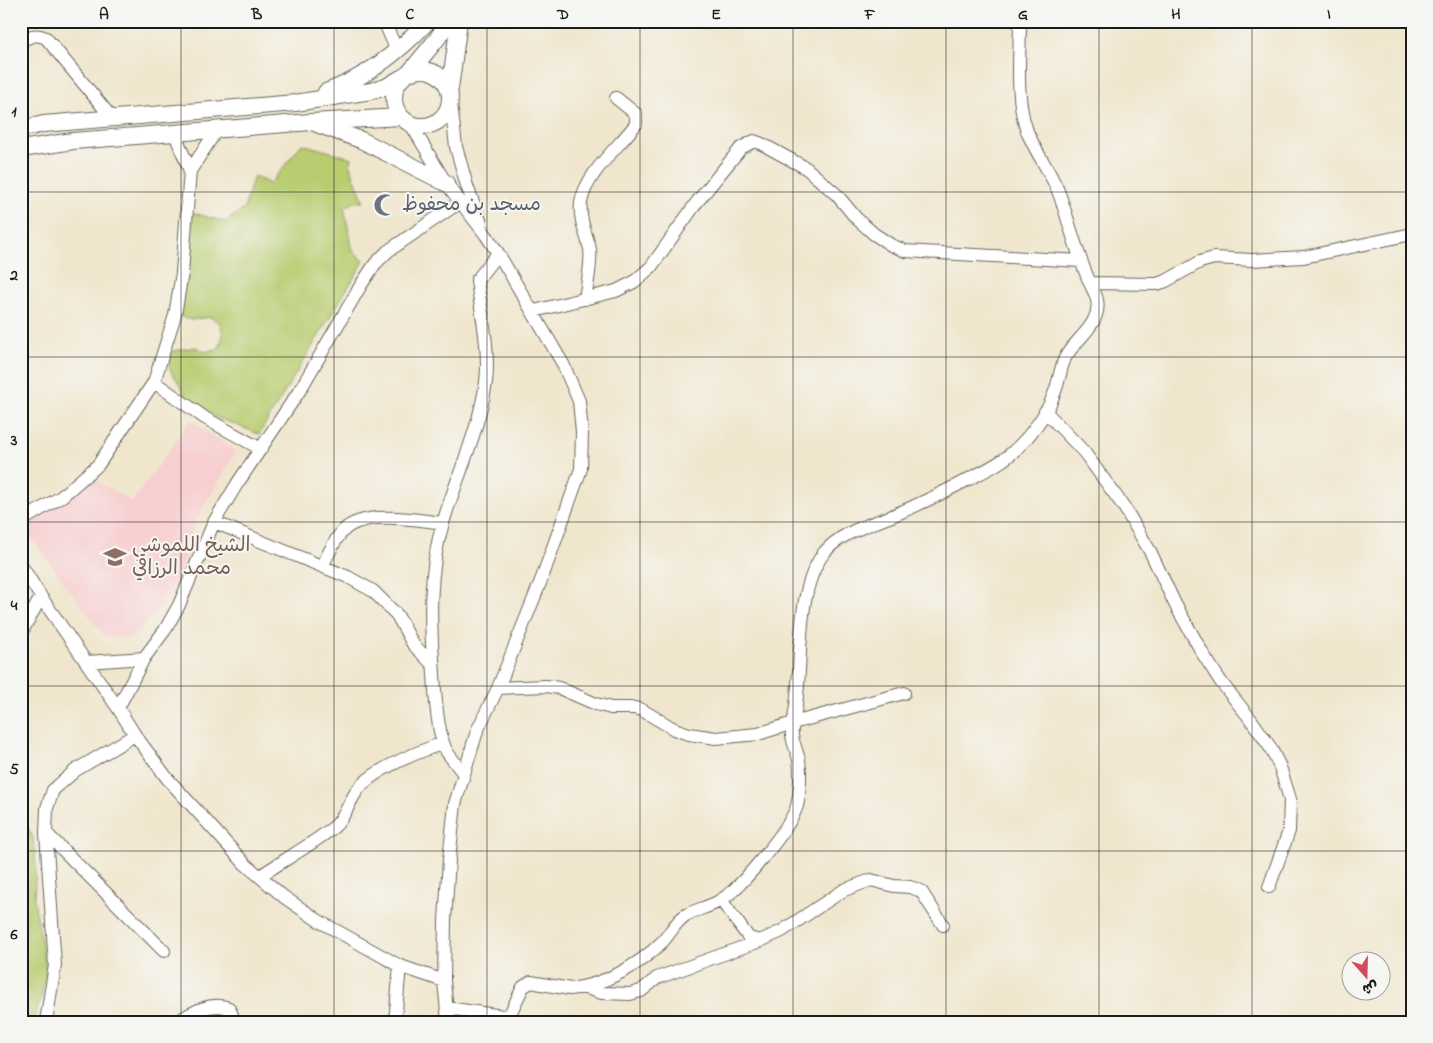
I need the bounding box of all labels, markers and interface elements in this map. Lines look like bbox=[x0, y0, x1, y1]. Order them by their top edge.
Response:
text: A bbox=[99, 3, 109, 27]
text: B bbox=[251, 3, 263, 27]
text: C bbox=[406, 3, 415, 27]
text: D bbox=[556, 3, 569, 27]
text: E bbox=[711, 3, 721, 27]
text: F bbox=[864, 3, 876, 27]
text: G bbox=[1018, 3, 1028, 27]
text: H bbox=[1171, 3, 1181, 27]
text: I bbox=[1327, 3, 1331, 27]
text: 1 bbox=[11, 100, 17, 124]
place label: مسجد بن محفوظ bbox=[402, 191, 541, 220]
mosque icon: مسجد بن محفوظ bbox=[372, 192, 398, 218]
text: 2 bbox=[9, 264, 18, 288]
text: 3 bbox=[10, 429, 18, 453]
place label: الشيخ اللموشي محمد الرزاقي bbox=[132, 532, 250, 584]
school or university icon: الشيخ اللموشي محمد الرزاقي bbox=[102, 544, 128, 570]
text: 4 bbox=[10, 594, 18, 618]
text: 5 bbox=[9, 758, 19, 782]
text: 6 bbox=[9, 923, 18, 947]
north arrow bbox=[1340, 950, 1390, 1000]
text: ش bbox=[1359, 974, 1381, 999]

